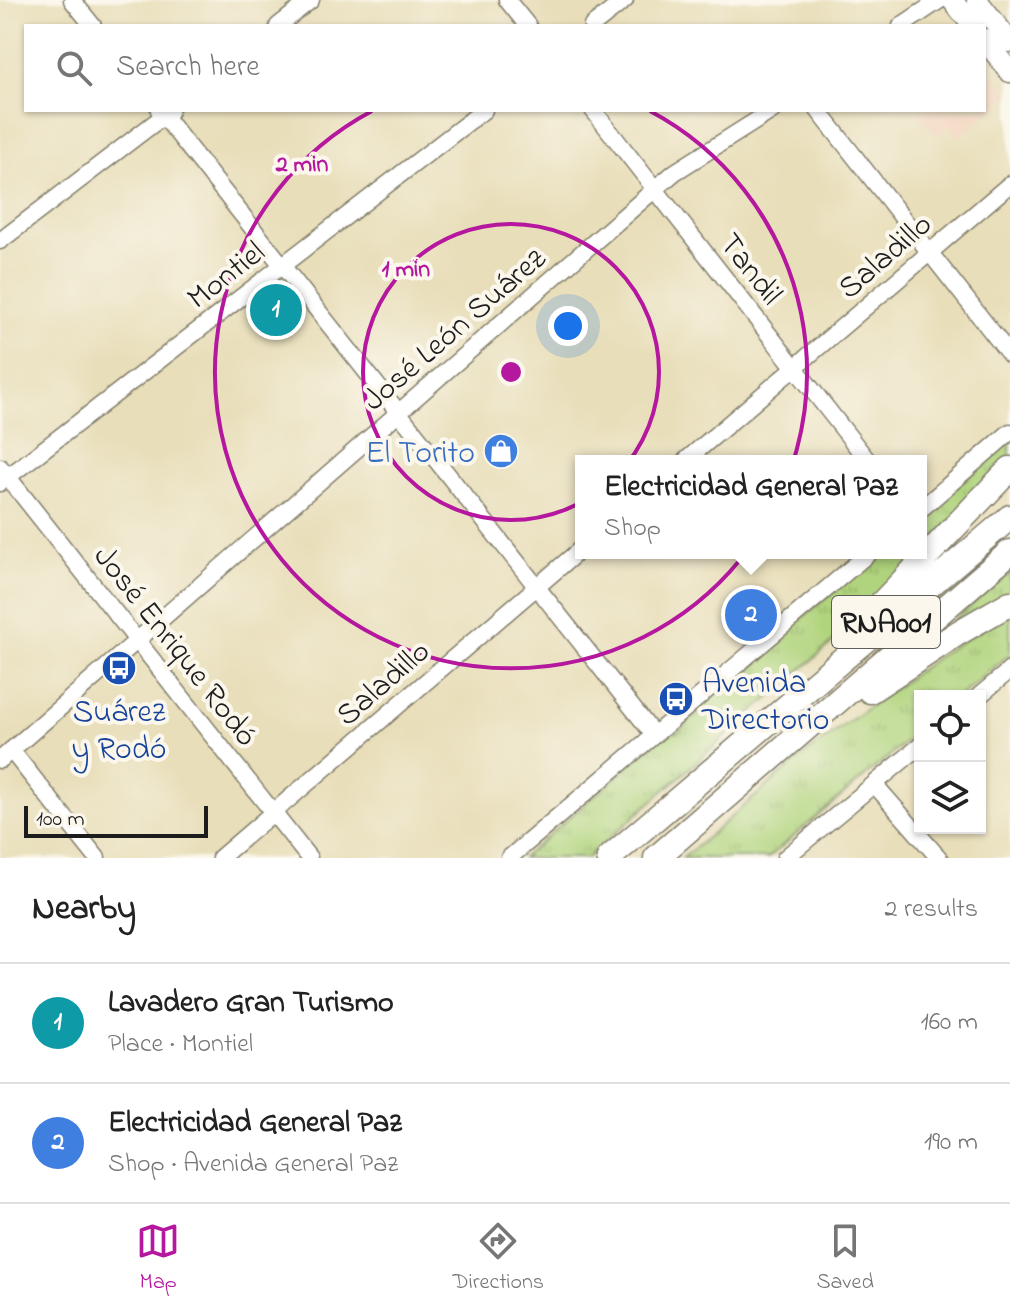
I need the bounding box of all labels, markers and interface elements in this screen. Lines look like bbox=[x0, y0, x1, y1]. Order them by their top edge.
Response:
search box bbox=[24, 24, 986, 112]
icon: search bbox=[52, 46, 96, 90]
text: Search here bbox=[116, 46, 260, 90]
text: 2 min bbox=[275, 148, 329, 183]
street label: Saladillo bbox=[829, 203, 944, 312]
street label: Tandil bbox=[706, 224, 793, 316]
street label: Montiel bbox=[178, 231, 276, 322]
street label: José León Suárez bbox=[353, 237, 558, 424]
text: 1 min bbox=[382, 253, 430, 288]
pin: 1 bbox=[250, 280, 302, 340]
your location bbox=[548, 306, 588, 346]
centre of rings bbox=[497, 358, 525, 386]
place label: El Torito bbox=[365, 431, 475, 478]
shop icon: El Torito bbox=[482, 432, 520, 470]
popup bbox=[575, 455, 927, 559]
text: Electricidad General Paz bbox=[604, 466, 898, 510]
text: Shop bbox=[604, 510, 661, 548]
street label: José Enrique Rodó bbox=[80, 536, 268, 758]
pin: 2 bbox=[725, 585, 777, 645]
road number: RNA001 bbox=[832, 596, 940, 648]
street label: Saladillo bbox=[327, 630, 442, 739]
bus stop icon: Suárez y Rodó bbox=[100, 649, 138, 687]
place label: Avenida Directorio bbox=[701, 661, 829, 745]
bus stop icon: Avenida Directorio bbox=[657, 680, 695, 718]
place label: Suárez y Rodó bbox=[72, 690, 166, 774]
map controls bbox=[914, 690, 986, 834]
button: locate bbox=[914, 690, 986, 762]
button: layers bbox=[914, 762, 986, 834]
scale bar bbox=[24, 802, 208, 838]
text: 100 m bbox=[36, 804, 85, 836]
text: Nearby bbox=[32, 885, 136, 935]
text: 2 results bbox=[885, 891, 978, 929]
text: Lavadero Gran Turismo bbox=[108, 982, 394, 1026]
text: 1 bbox=[54, 1004, 62, 1042]
text: 160 m bbox=[920, 1004, 978, 1042]
text: Place · Montiel bbox=[108, 1026, 253, 1064]
text: Electricidad General Paz bbox=[108, 1102, 402, 1146]
text: 2 bbox=[52, 1124, 64, 1162]
text: 190 m bbox=[924, 1124, 978, 1162]
text: Shop · Avenida General Paz bbox=[108, 1146, 398, 1184]
tab: Map bbox=[136, 1219, 180, 1299]
tab: Directions bbox=[453, 1219, 544, 1299]
tab: Saved bbox=[816, 1219, 874, 1299]

